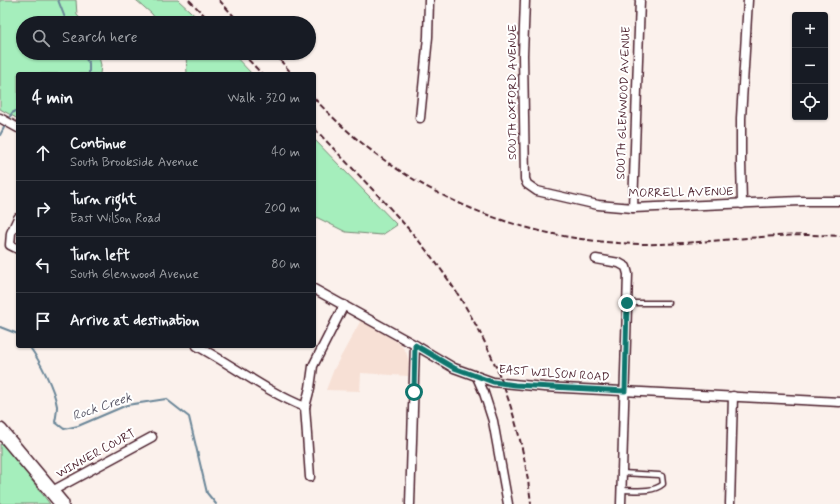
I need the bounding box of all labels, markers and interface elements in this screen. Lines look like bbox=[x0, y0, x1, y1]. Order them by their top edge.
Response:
map controls bbox=[792, 12, 828, 120]
button: + bbox=[792, 12, 828, 48]
search box bbox=[16, 16, 316, 60]
street label: SOUTH OXFORD AVENUE bbox=[505, 23, 521, 160]
street label: SOUTH GLENWOOD AVENUE bbox=[613, 26, 635, 180]
icon: search bbox=[30, 27, 52, 49]
text: Search here bbox=[62, 28, 138, 48]
button: − bbox=[792, 48, 828, 84]
button: locate bbox=[792, 84, 828, 120]
text: 4 min bbox=[32, 87, 73, 109]
text: Walk · 320 m bbox=[227, 90, 300, 107]
text: Continue bbox=[70, 134, 126, 154]
icon: ahead bbox=[32, 142, 54, 164]
text: 40 m bbox=[271, 144, 300, 161]
text: South Brookside Avenue bbox=[70, 154, 198, 171]
street label: MORRELL AVENUE bbox=[628, 184, 734, 202]
text: Turn right bbox=[70, 190, 137, 210]
icon: right bbox=[32, 198, 54, 220]
text: 200 m bbox=[265, 200, 300, 217]
text: East Wilson Road bbox=[70, 210, 161, 227]
text: Turn left bbox=[70, 246, 130, 266]
icon: left bbox=[32, 254, 54, 276]
text: 80 m bbox=[271, 256, 300, 273]
text: South Glenwood Avenue bbox=[70, 266, 199, 283]
route end bbox=[618, 294, 636, 312]
icon: arrive bbox=[32, 310, 54, 332]
text: Arrive at destination bbox=[70, 311, 199, 331]
street label: EAST WILSON ROAD bbox=[498, 362, 610, 386]
route start bbox=[405, 383, 423, 401]
water label: Rock Creek bbox=[70, 389, 134, 425]
street label: WINNER COURT bbox=[54, 426, 138, 482]

